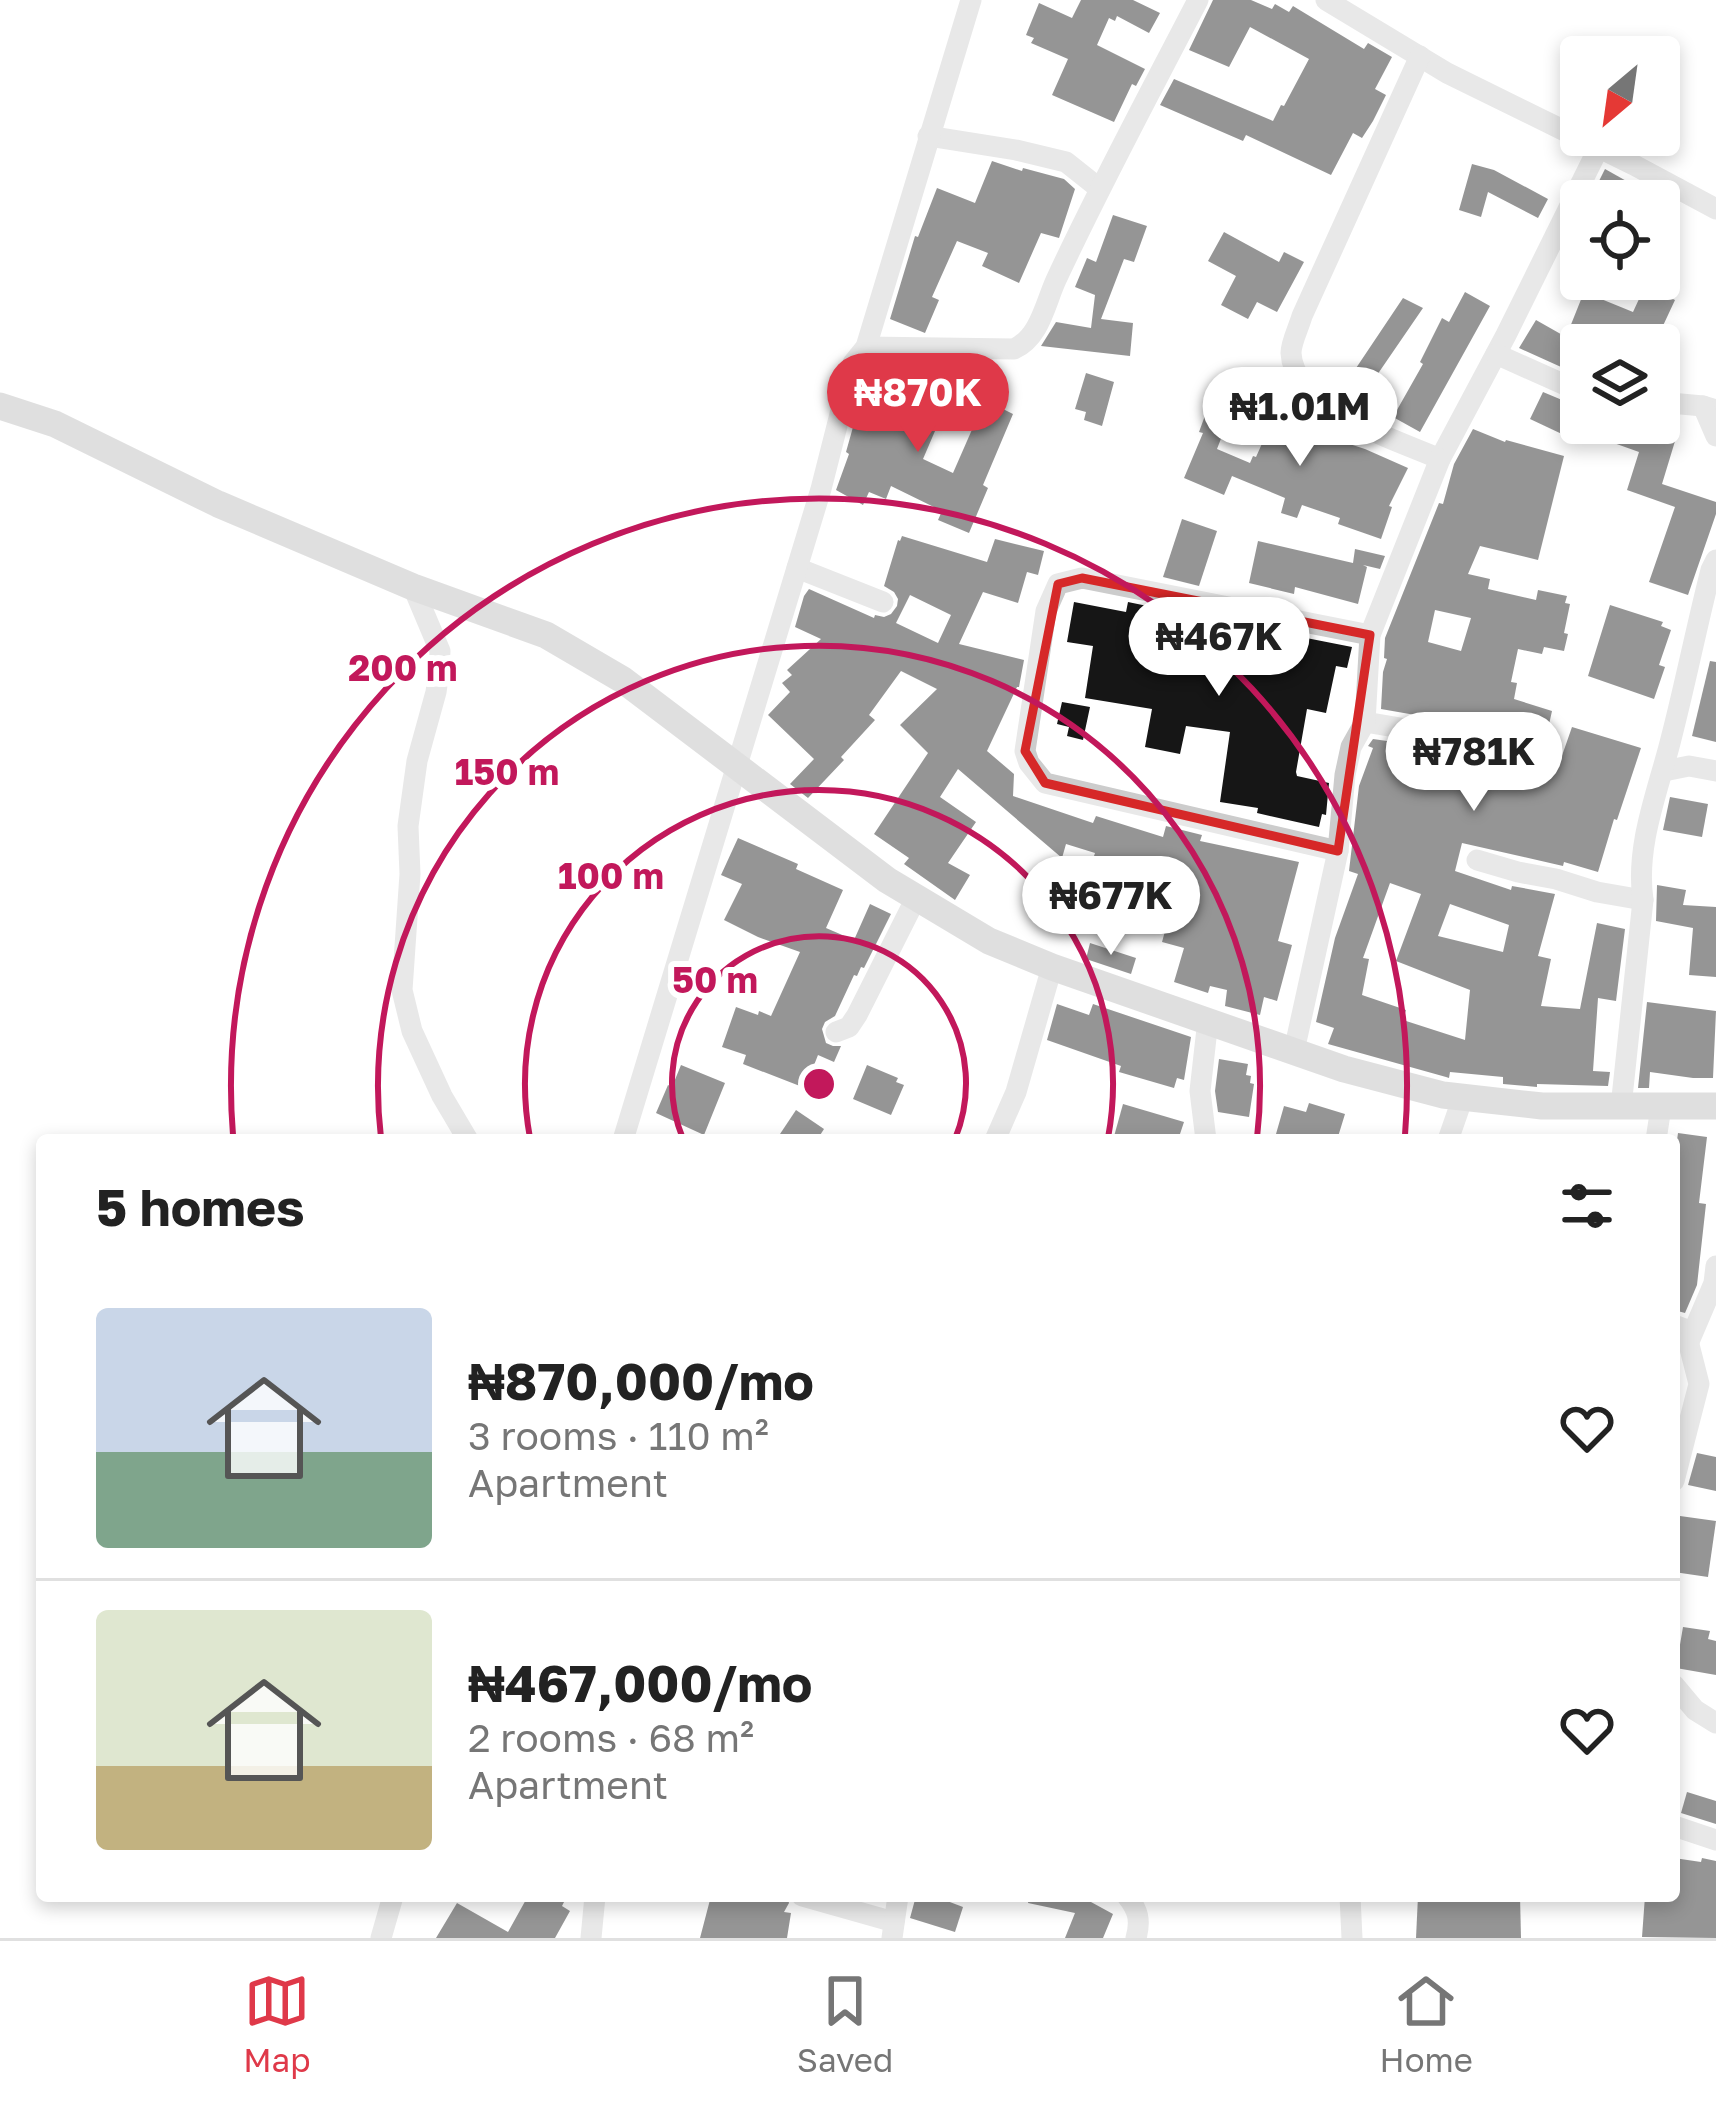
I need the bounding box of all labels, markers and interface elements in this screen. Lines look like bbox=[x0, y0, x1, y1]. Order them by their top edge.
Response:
north arrow bbox=[1560, 36, 1680, 156]
map controls bbox=[1560, 36, 1680, 444]
button: locate bbox=[1560, 180, 1680, 300]
button: layers bbox=[1560, 324, 1680, 444]
pin: ₦870K bbox=[834, 353, 1002, 455]
pin: ₦1.01M bbox=[1202, 367, 1398, 469]
text: ₦870K bbox=[854, 368, 982, 415]
text: ₦1.01M bbox=[1230, 382, 1370, 429]
pin: ₦467K bbox=[1135, 597, 1303, 699]
text: ₦467K bbox=[1156, 612, 1282, 659]
text: 200 m bbox=[348, 646, 458, 689]
pin: ₦781K bbox=[1390, 712, 1558, 814]
text: ₦781K bbox=[1413, 727, 1535, 774]
text: 150 m bbox=[455, 750, 559, 793]
text: 100 m bbox=[558, 854, 664, 897]
pin: ₦677K bbox=[1027, 856, 1195, 958]
text: ₦677K bbox=[1049, 871, 1173, 918]
text: 50 m bbox=[672, 958, 758, 1001]
centre of rings bbox=[798, 1063, 840, 1105]
icon: filters bbox=[1554, 1173, 1620, 1239]
text: 5 homes bbox=[96, 1176, 305, 1237]
text: ₦870,000/mo bbox=[468, 1350, 814, 1411]
icon: home bbox=[192, 1356, 336, 1500]
icon: heart bbox=[1554, 1395, 1620, 1461]
text: 3 rooms · 110 m² bbox=[468, 1412, 769, 1459]
text: Apartment bbox=[468, 1459, 668, 1506]
text: ₦467,000/mo bbox=[468, 1652, 812, 1713]
icon: home bbox=[192, 1658, 336, 1802]
icon: heart bbox=[1554, 1697, 1620, 1763]
text: 2 rooms · 68 m² bbox=[468, 1714, 754, 1761]
text: Apartment bbox=[468, 1761, 668, 1808]
tab: Map bbox=[243, 1968, 311, 2079]
tab: Saved bbox=[797, 1968, 893, 2079]
tab: Home bbox=[1380, 1968, 1473, 2079]

